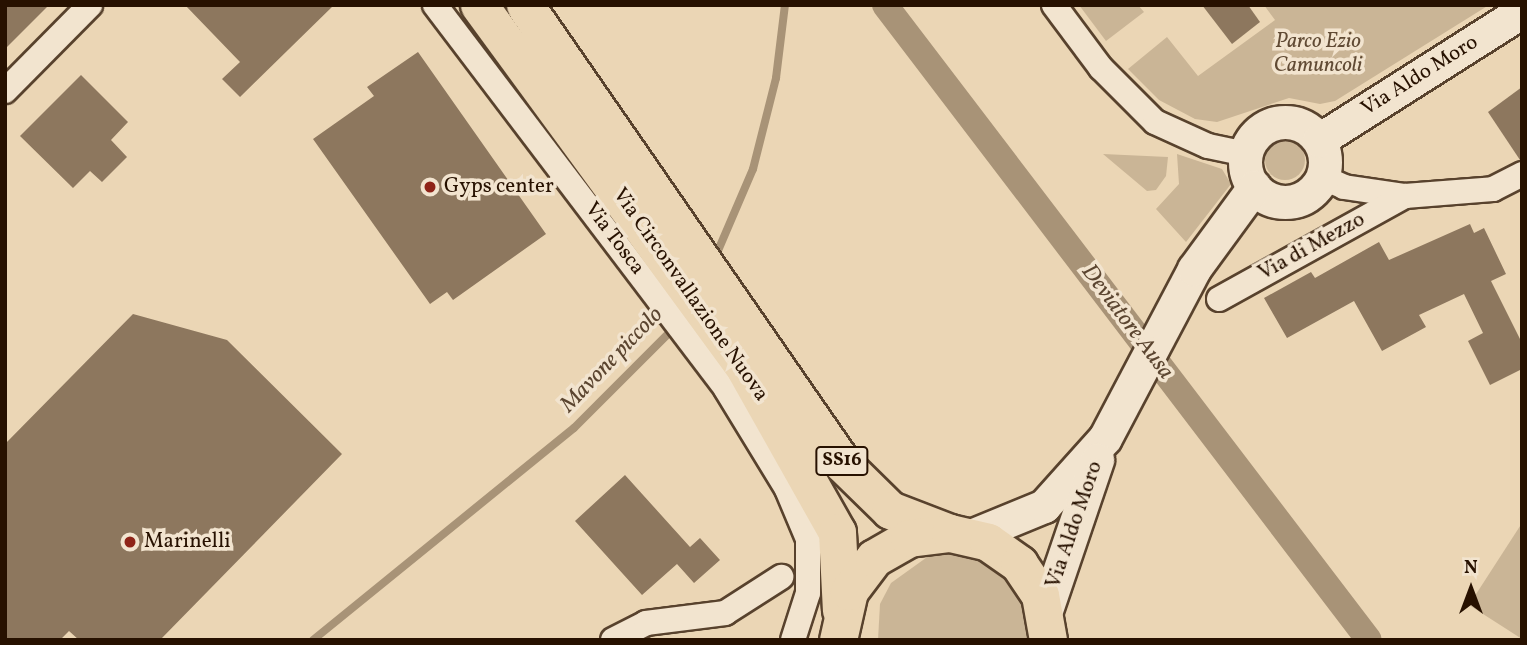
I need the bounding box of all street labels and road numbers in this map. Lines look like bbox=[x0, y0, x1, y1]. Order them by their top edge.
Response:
street label: Via Aldo Moro bbox=[1357, 30, 1483, 122]
street label: Via Circonvallazione Nuova bbox=[607, 183, 773, 407]
street label: Via Tosca bbox=[578, 197, 650, 281]
street label: Via di Mezzo bbox=[1254, 207, 1370, 287]
road number: SS16 bbox=[814, 446, 870, 476]
street label: Via Aldo Moro bbox=[1041, 458, 1109, 592]

